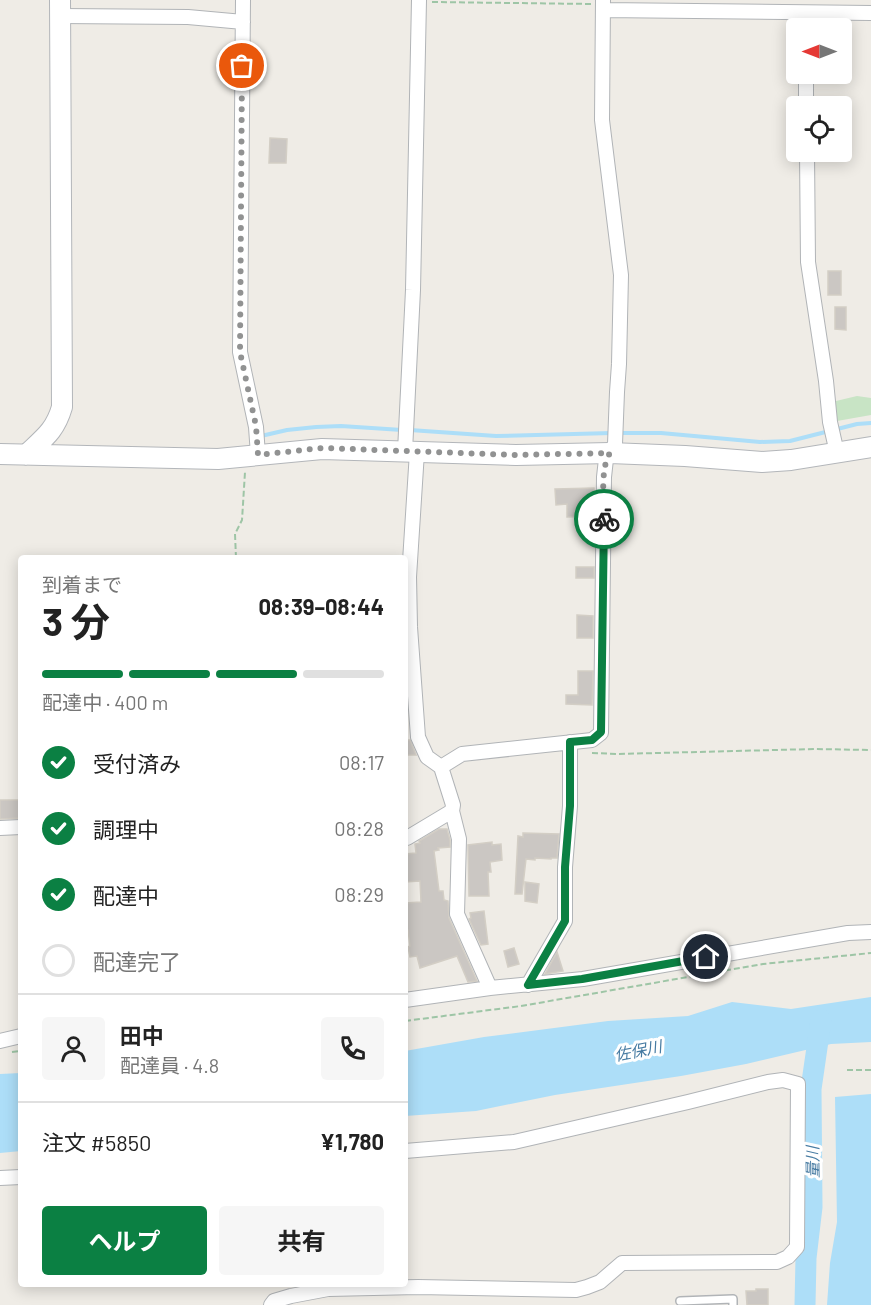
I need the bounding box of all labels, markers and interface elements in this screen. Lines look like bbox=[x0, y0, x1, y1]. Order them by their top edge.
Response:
north arrow bbox=[786, 18, 852, 84]
map controls bbox=[786, 18, 852, 162]
pin bbox=[216, 40, 267, 91]
icon: bag bbox=[225, 49, 258, 82]
button: locate bbox=[786, 96, 852, 162]
courier bbox=[574, 489, 634, 549]
icon: bike bbox=[588, 503, 621, 536]
text: 到着まで bbox=[42, 572, 122, 596]
text: 08:39–08:44 bbox=[258, 593, 384, 619]
text: 3 分 bbox=[42, 597, 110, 644]
text: 配達中 · 400 m bbox=[42, 690, 168, 714]
icon: check bbox=[42, 746, 75, 779]
text: 受付済み bbox=[93, 750, 181, 776]
text: 08:17 bbox=[339, 750, 384, 774]
icon: check bbox=[42, 812, 75, 845]
text: 調理中 bbox=[93, 816, 159, 842]
text: 08:28 bbox=[334, 816, 384, 840]
icon: check bbox=[42, 878, 75, 911]
text: 配達中 bbox=[93, 882, 159, 908]
text: 08:29 bbox=[334, 882, 384, 906]
pin bbox=[680, 931, 731, 982]
icon: home bbox=[689, 940, 722, 973]
text: 配達完了 bbox=[93, 948, 181, 974]
button: person bbox=[42, 1017, 105, 1080]
button: phone bbox=[321, 1017, 384, 1080]
text: 田中 bbox=[120, 1022, 164, 1048]
water label: 佐保川 bbox=[613, 1036, 665, 1064]
text: 配達員 · 4.8 bbox=[120, 1053, 219, 1077]
text: ¥1,780 bbox=[320, 1128, 384, 1154]
text: 注文 #5850 bbox=[42, 1129, 151, 1155]
water label: 量川 bbox=[802, 1144, 822, 1178]
button: ヘルプ bbox=[42, 1206, 207, 1275]
button: 共有 bbox=[219, 1206, 384, 1275]

